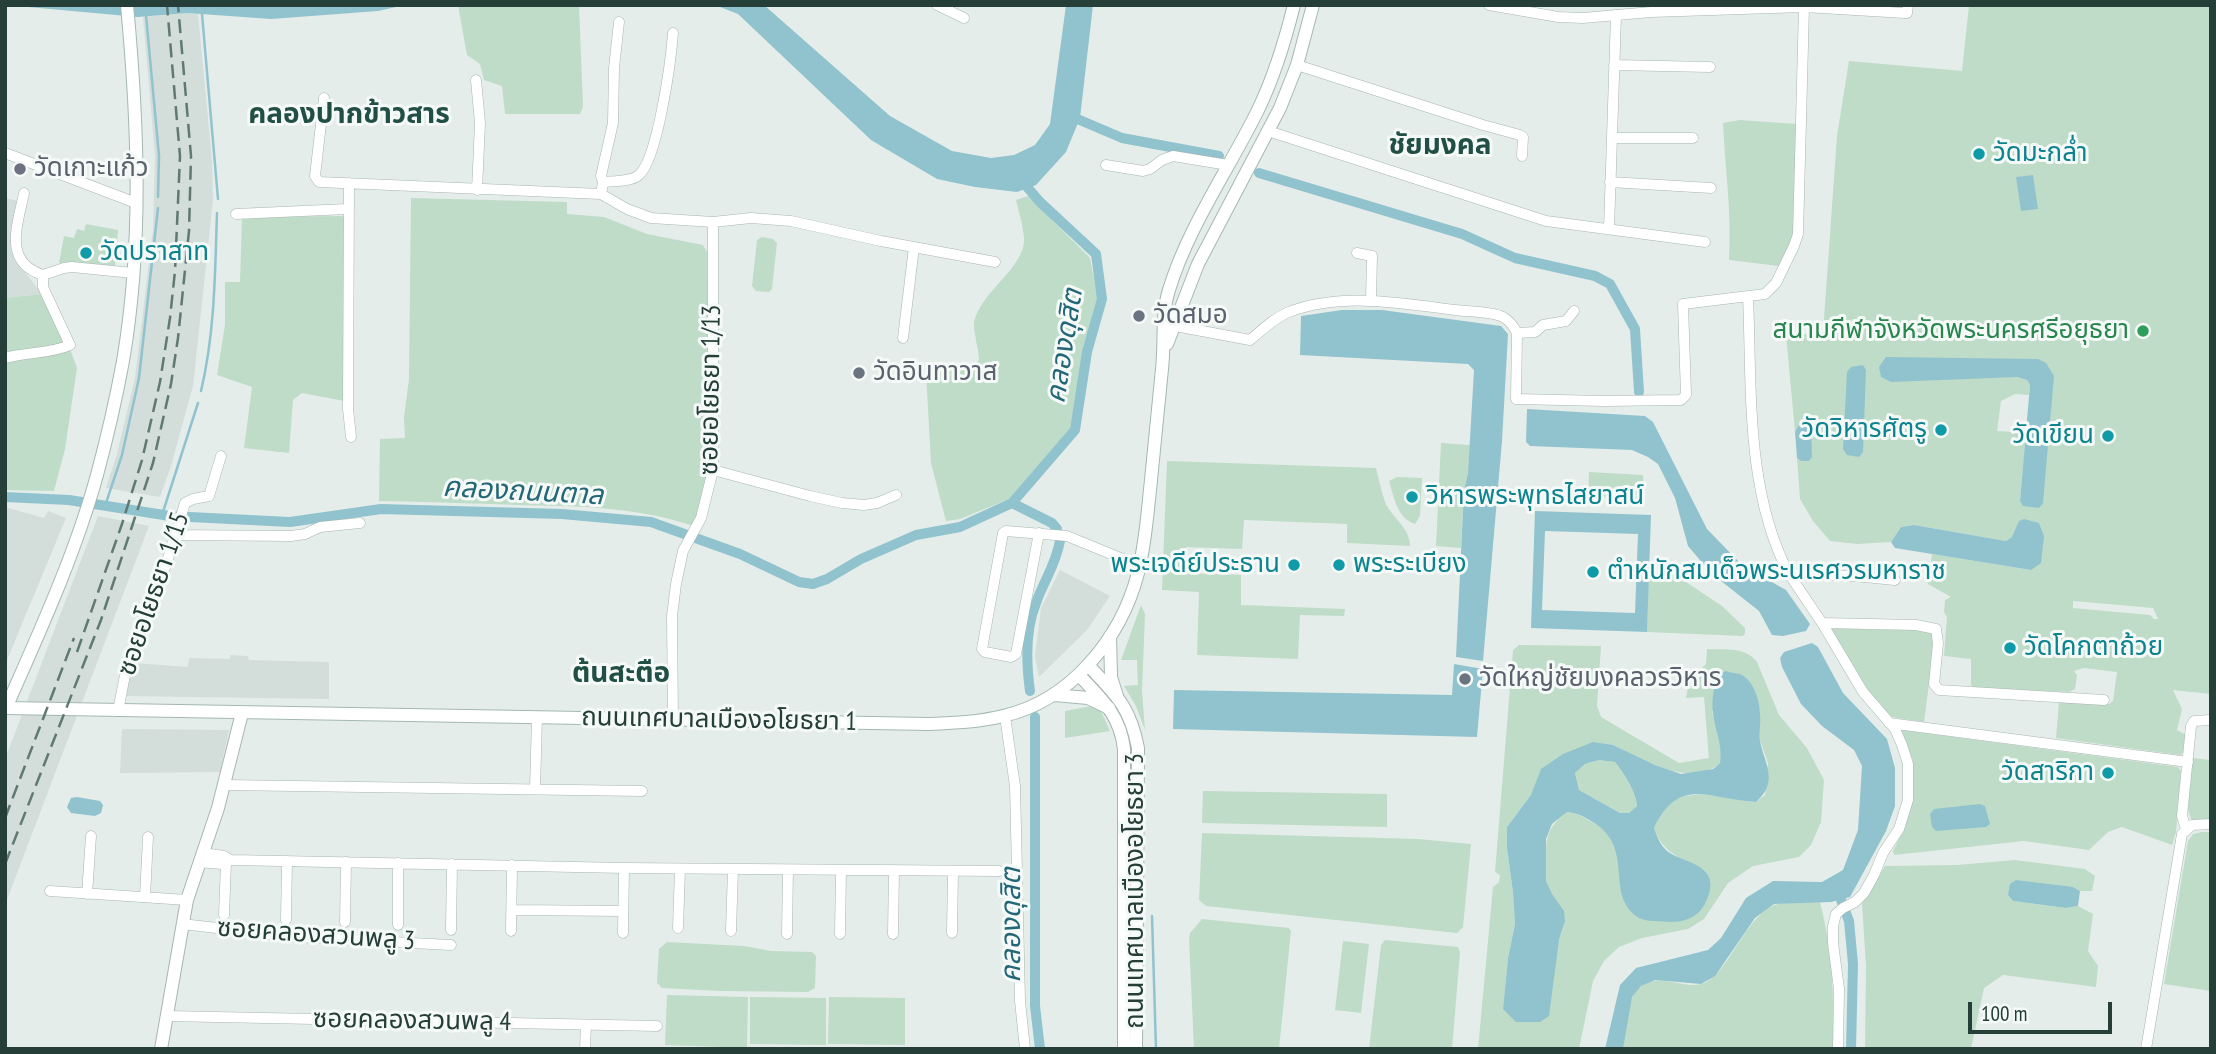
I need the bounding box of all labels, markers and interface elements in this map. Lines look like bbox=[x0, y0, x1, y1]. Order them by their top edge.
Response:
district label: คลองปากข้าวสาร bbox=[248, 98, 450, 132]
district label: ชัยมงคล bbox=[1388, 129, 1492, 163]
place label: วัดมะกล่ำ bbox=[1993, 138, 2088, 170]
marker: วัดมะกล่ำ bbox=[1971, 146, 1987, 162]
place label: วัดเกาะแก้ว bbox=[34, 153, 149, 185]
marker: วัดเกาะแก้ว bbox=[12, 161, 28, 177]
place label: วัดปราสาท bbox=[100, 237, 209, 269]
marker: วัดปราสาท bbox=[78, 245, 94, 261]
water label: คลองดุสิต bbox=[1039, 286, 1091, 406]
place label: วัดสมอ bbox=[1153, 300, 1228, 332]
street label: ซอยอโยธยา 1/13 bbox=[694, 304, 728, 476]
marker: วัดสมอ bbox=[1131, 308, 1147, 324]
place label: สนามกีฬาจังหวัดพระนครศรีอยุธยา bbox=[1773, 315, 2129, 347]
marker: สนามกีฬาจังหวัดพระนครศรีอยุธยา bbox=[2135, 323, 2151, 339]
place label: วัดอินทาวาส bbox=[873, 357, 997, 389]
marker: วัดอินทาวาส bbox=[851, 365, 867, 381]
place label: วัดวิหารศัตรู bbox=[1801, 414, 1927, 446]
place label: วัดเขียน bbox=[2012, 420, 2094, 452]
marker: วัดวิหารศัตรู bbox=[1933, 422, 1949, 438]
marker: วัดเขียน bbox=[2100, 428, 2116, 444]
water label: คลองถนนตาล bbox=[442, 471, 604, 513]
place label: วิหารพระพุทธไสยาสน์ bbox=[1426, 481, 1644, 513]
marker: วิหารพระพุทธไสยาสน์ bbox=[1404, 489, 1420, 505]
street label: ซอยอโยธยา 1/15 bbox=[111, 508, 197, 680]
place label: พระเจดีย์ประธาน bbox=[1110, 549, 1280, 581]
place label: พระระเบียง bbox=[1353, 549, 1467, 581]
place label: ตำหนักสมเด็จพระนเรศวรมหาราช bbox=[1607, 556, 1946, 588]
marker: พระเจดีย์ประธาน bbox=[1286, 557, 1302, 573]
marker: พระระเบียง bbox=[1331, 557, 1347, 573]
marker: ตำหนักสมเด็จพระนเรศวรมหาราช bbox=[1585, 564, 1601, 580]
place label: วัดโคกตาถ้วย bbox=[2024, 632, 2163, 664]
marker: วัดโคกตาถ้วย bbox=[2002, 640, 2018, 656]
district label: ต้นสะตือ bbox=[572, 657, 670, 691]
place label: วัดใหญ่ชัยมงคลวรวิหาร bbox=[1479, 663, 1721, 695]
marker: วัดใหญ่ชัยมงคลวรวิหาร bbox=[1457, 671, 1473, 687]
street label: ถนนเทศบาลเมืองอโยธยา 1 bbox=[581, 702, 857, 738]
street label: ถนนเทศบาลเมืองอโยธยา 3 bbox=[1120, 753, 1152, 1029]
place label: วัดสาริกา bbox=[2001, 757, 2094, 789]
marker: วัดสาริกา bbox=[2100, 765, 2116, 781]
water label: คลองดุสิต bbox=[995, 867, 1029, 983]
street label: ซอยคลองสวนพลู 3 bbox=[216, 913, 416, 957]
scale bar bbox=[1971, 988, 2114, 1032]
text: 100 m bbox=[1981, 1000, 2027, 1027]
street label: ซอยคลองสวนพลู 4 bbox=[313, 1004, 511, 1038]

